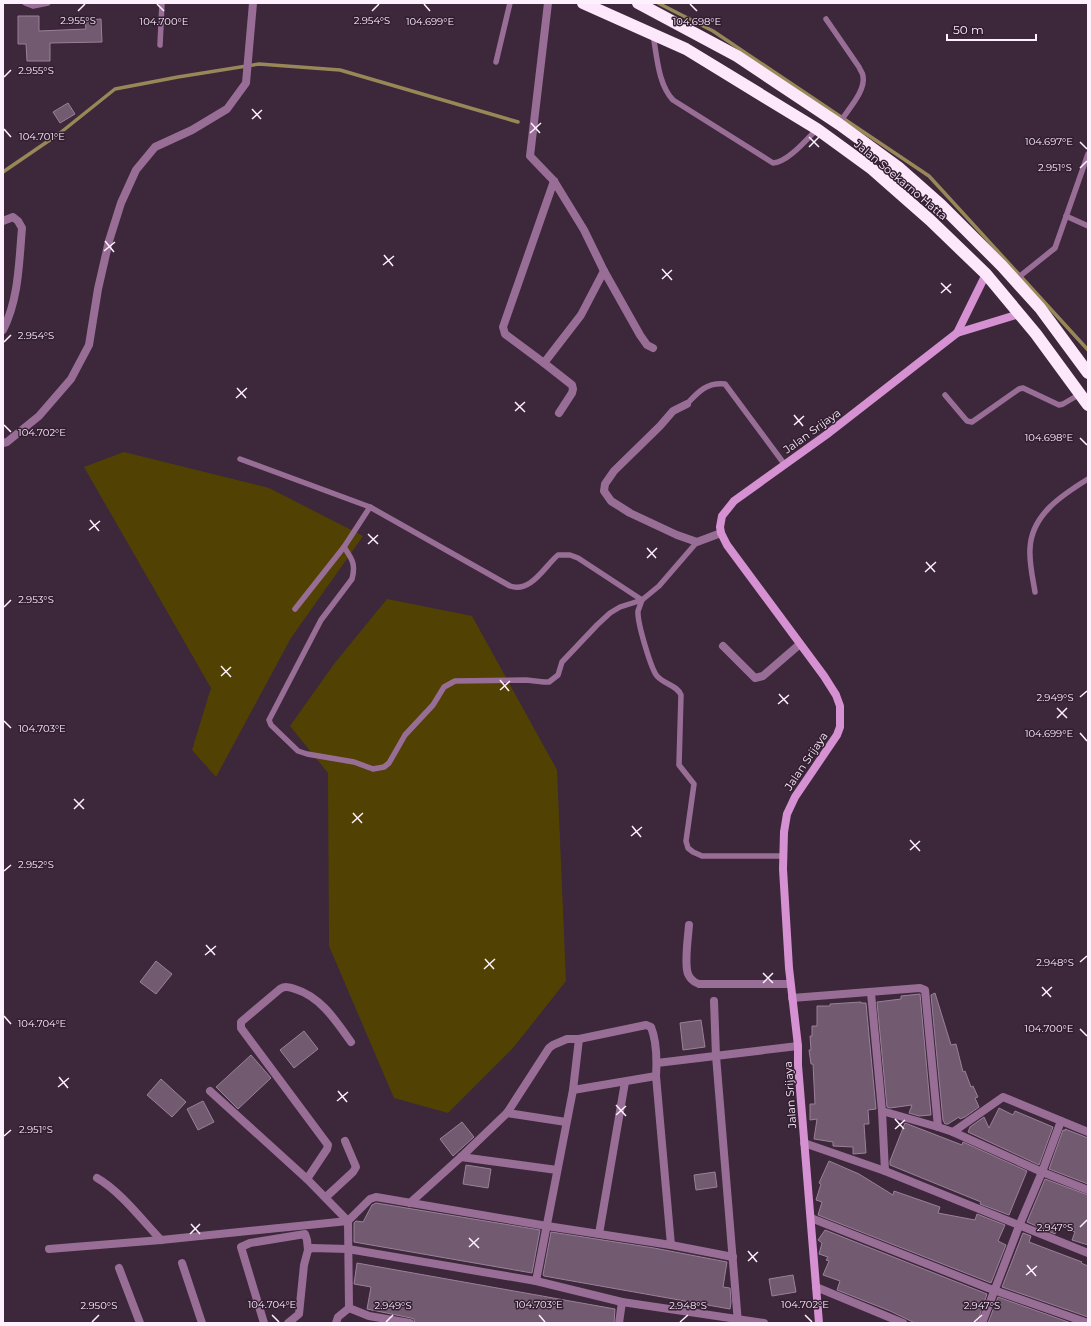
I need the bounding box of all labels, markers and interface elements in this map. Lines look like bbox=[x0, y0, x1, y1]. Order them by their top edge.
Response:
text: 2.955°S bbox=[60, 14, 96, 27]
text: 2.954°S bbox=[354, 14, 390, 27]
text: 104.700°E bbox=[140, 15, 189, 28]
text: 104.699°E bbox=[406, 15, 454, 28]
text: 104.698°E bbox=[673, 15, 722, 28]
scale bar bbox=[947, 16, 1036, 42]
text: 50 m bbox=[953, 22, 984, 37]
text: 2.955°S bbox=[18, 64, 54, 77]
text: 104.701°E bbox=[19, 130, 65, 143]
text: 104.697°E bbox=[1025, 135, 1073, 148]
street label: Jalan Soekarno Hatta bbox=[851, 136, 950, 223]
text: 2.951°S bbox=[1038, 161, 1072, 174]
text: 2.954°S bbox=[18, 329, 54, 342]
street label: Jalan Srijaya bbox=[780, 406, 843, 457]
text: 104.702°E bbox=[18, 426, 66, 439]
text: 104.698°E bbox=[1025, 431, 1074, 444]
text: 2.953°S bbox=[18, 593, 54, 606]
text: 2.949°S bbox=[1036, 691, 1074, 704]
text: 104.703°E bbox=[18, 722, 66, 735]
text: 104.699°E bbox=[1025, 727, 1073, 740]
street label: Jalan Srijaya bbox=[781, 729, 831, 794]
text: 2.952°S bbox=[18, 858, 54, 871]
text: 2.948°S bbox=[1036, 956, 1074, 969]
text: 104.704°E bbox=[18, 1017, 67, 1030]
text: 104.700°E bbox=[1025, 1022, 1074, 1035]
street label: Jalan Srijaya bbox=[781, 1061, 799, 1130]
text: 2.951°S bbox=[19, 1123, 53, 1136]
text: 2.947°S bbox=[1037, 1221, 1073, 1234]
text: 104.704°E bbox=[248, 1298, 297, 1311]
text: 104.703°E bbox=[515, 1298, 563, 1311]
text: 104.702°E bbox=[781, 1298, 829, 1311]
text: 2.950°S bbox=[81, 1299, 117, 1312]
text: 2.949°S bbox=[374, 1299, 412, 1312]
text: 2.948°S bbox=[669, 1299, 707, 1312]
text: 2.947°S bbox=[964, 1299, 1000, 1312]

